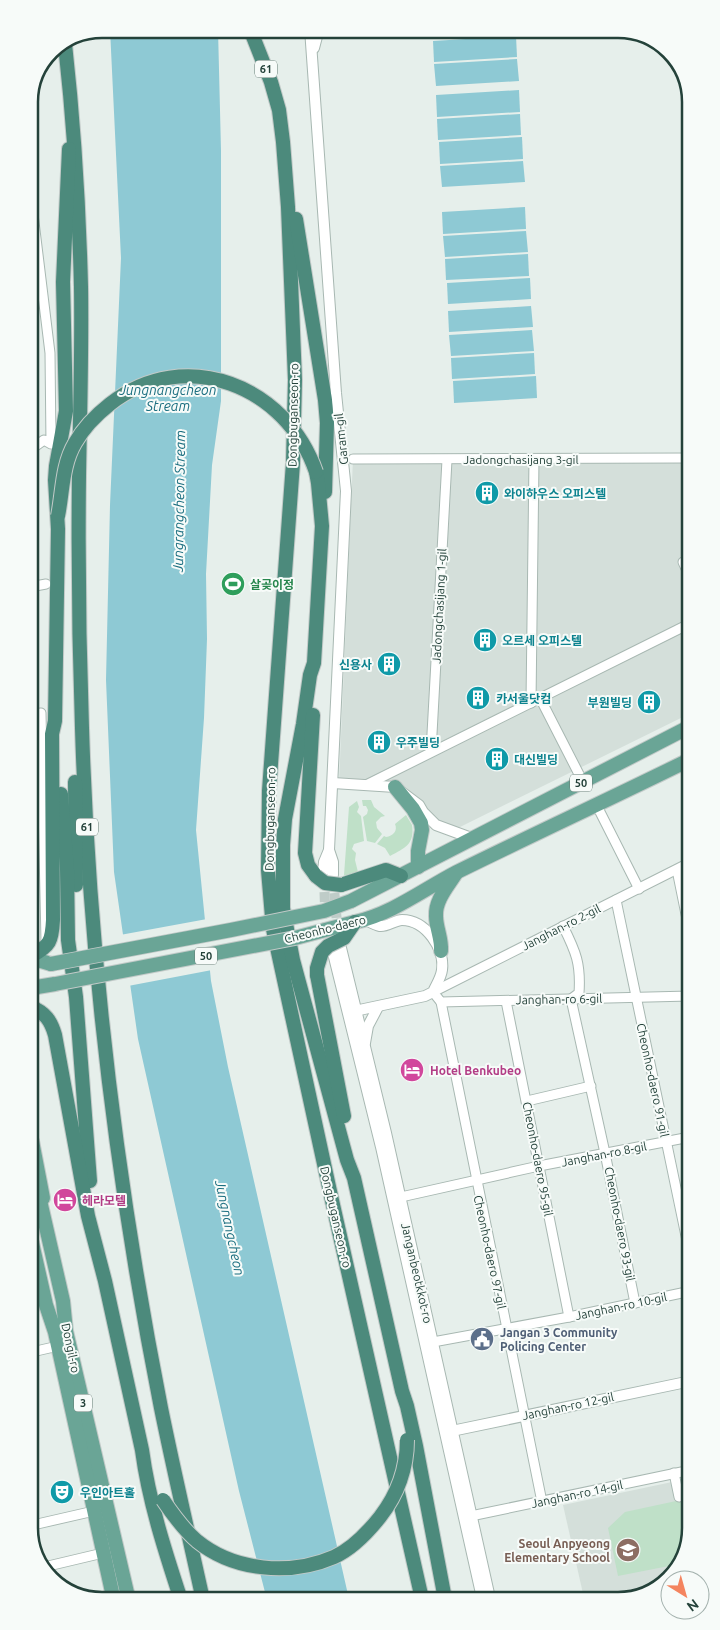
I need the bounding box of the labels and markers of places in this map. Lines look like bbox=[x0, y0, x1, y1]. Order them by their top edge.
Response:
building icon: 와이하우스 오피스텔 bbox=[474, 480, 500, 506]
place label: 와이하우스 오피스텔 bbox=[504, 487, 606, 500]
sports icon: 살곶이정 bbox=[220, 571, 246, 597]
place label: 살곶이정 bbox=[250, 578, 294, 591]
building icon: 오르세 오피스텔 bbox=[472, 627, 498, 653]
place label: 오르세 오피스텔 bbox=[502, 634, 582, 647]
building icon: 신용사 bbox=[376, 651, 402, 677]
place label: 신용사 bbox=[339, 658, 372, 671]
building icon: 카서울닷컴 bbox=[465, 685, 491, 711]
building icon: 부원빌딩 bbox=[636, 689, 662, 715]
place label: 카서울닷컴 bbox=[496, 692, 551, 705]
place label: 부원빌딩 bbox=[588, 696, 632, 709]
building icon: 우주빌딩 bbox=[366, 729, 392, 755]
place label: 우주빌딩 bbox=[396, 736, 440, 749]
building icon: 대신빌딩 bbox=[484, 746, 510, 772]
place label: 대신빌딩 bbox=[514, 753, 558, 766]
hotel icon: Hotel Benkubeo bbox=[399, 1057, 425, 1083]
place label: Hotel Benkubeo bbox=[430, 1064, 521, 1077]
hotel icon: 헤라모텔 bbox=[52, 1187, 78, 1213]
place label: 헤라모텔 bbox=[82, 1194, 126, 1207]
public building icon: Jangan 3 Community Policing Center bbox=[469, 1326, 495, 1352]
place label: Jangan 3 Community Policing Center bbox=[500, 1326, 618, 1353]
theatre icon: 우인아트홀 bbox=[49, 1479, 75, 1505]
place label: 우인아트홀 bbox=[80, 1486, 135, 1499]
place label: Seoul Anpyeong Elementary School bbox=[504, 1537, 610, 1564]
school or university icon: Seoul Anpyeong Elementary School bbox=[615, 1537, 641, 1563]

